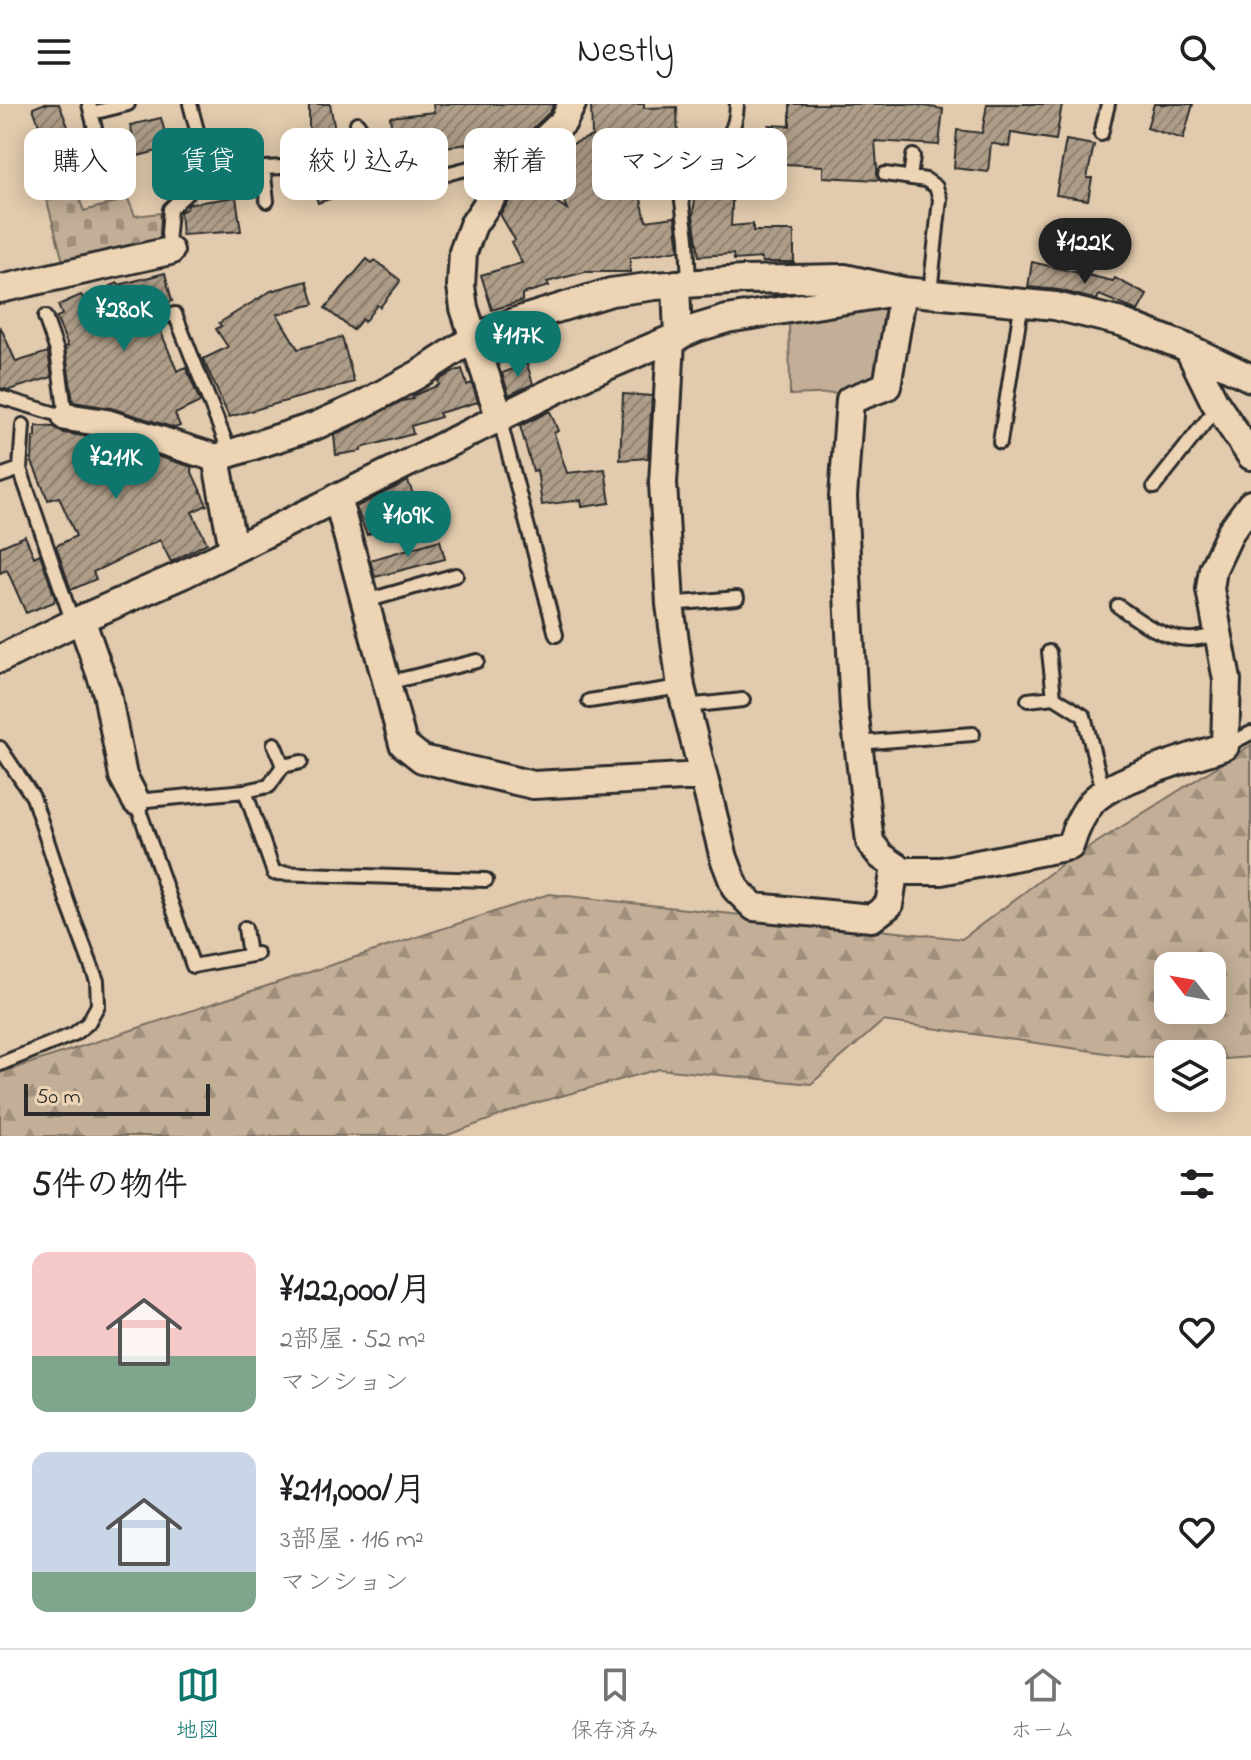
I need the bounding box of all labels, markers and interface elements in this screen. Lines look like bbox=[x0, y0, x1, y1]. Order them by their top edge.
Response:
text: Nestly bbox=[577, 26, 674, 79]
icon: menu bbox=[32, 30, 76, 74]
icon: search bbox=[1175, 30, 1219, 74]
chip: 購入 bbox=[24, 128, 136, 200]
chip: 賃貸 bbox=[152, 128, 264, 200]
chip: 絞り込み bbox=[280, 128, 448, 200]
chip: 新着 bbox=[464, 128, 576, 200]
chip: マンション bbox=[592, 128, 787, 200]
pin: ¥122K bbox=[1029, 218, 1141, 286]
text: ¥122K bbox=[1057, 225, 1113, 263]
pin: ¥280K bbox=[68, 285, 180, 353]
text: ¥280K bbox=[96, 292, 152, 330]
pin: ¥117K bbox=[462, 311, 574, 379]
text: ¥117K bbox=[493, 318, 543, 356]
pin: ¥211K bbox=[60, 433, 172, 501]
text: ¥211K bbox=[90, 440, 142, 478]
pin: ¥109K bbox=[352, 491, 464, 559]
text: ¥109K bbox=[383, 498, 433, 536]
north arrow bbox=[1154, 952, 1226, 1024]
map controls bbox=[1154, 952, 1226, 1112]
button: layers bbox=[1154, 1040, 1226, 1112]
scale bar bbox=[24, 1080, 210, 1116]
text: 50 m bbox=[36, 1082, 81, 1114]
text: 5件の物件 bbox=[32, 1162, 187, 1212]
icon: filters bbox=[1175, 1162, 1219, 1206]
text: ¥122,000/月 bbox=[280, 1267, 432, 1317]
icon: home bbox=[96, 1284, 192, 1380]
icon: heart bbox=[1175, 1310, 1219, 1354]
text: 2部屋 · 52 m² bbox=[280, 1322, 426, 1360]
text: マンション bbox=[280, 1365, 409, 1403]
text: ¥211,000/月 bbox=[280, 1467, 426, 1517]
icon: home bbox=[96, 1484, 192, 1580]
icon: heart bbox=[1175, 1510, 1219, 1554]
text: 3部屋 · 116 m² bbox=[280, 1522, 424, 1560]
text: マンション bbox=[280, 1565, 409, 1603]
tab: 地図 bbox=[176, 1663, 220, 1748]
tab: 保存済み bbox=[571, 1663, 659, 1748]
tab: ホーム bbox=[1010, 1663, 1075, 1748]

